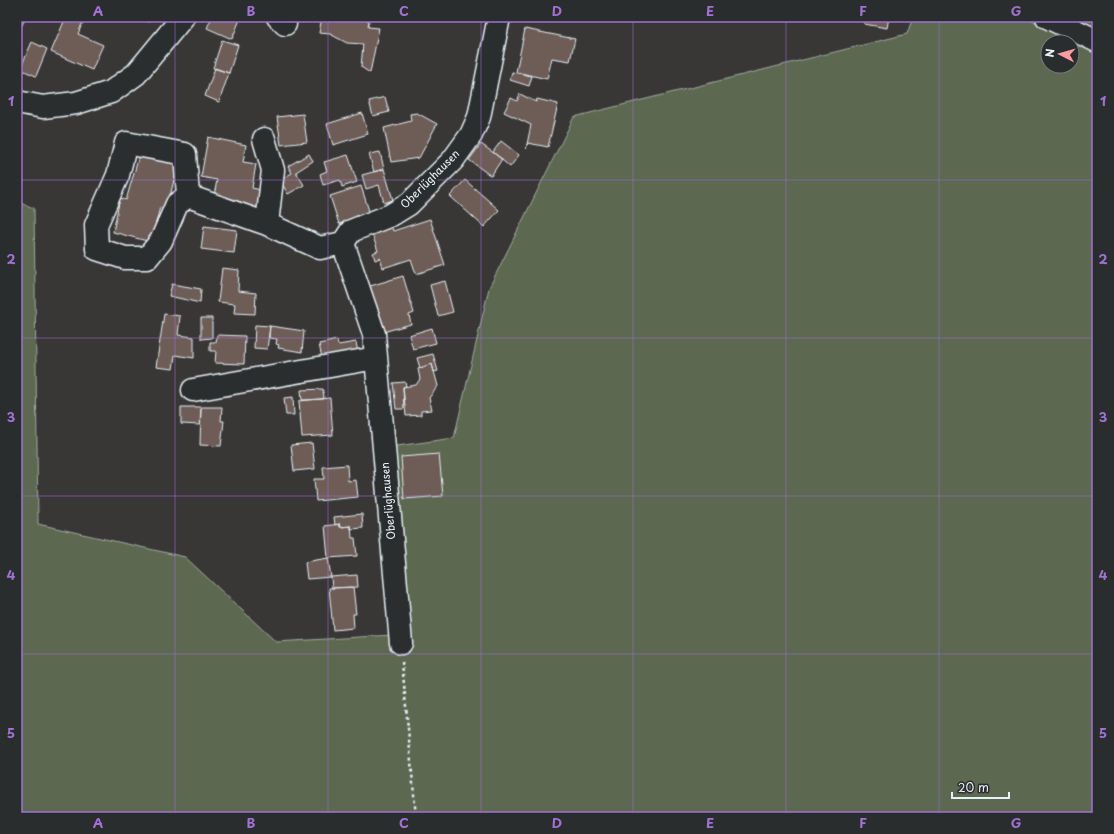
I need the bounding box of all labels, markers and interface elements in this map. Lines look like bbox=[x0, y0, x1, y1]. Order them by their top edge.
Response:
text: A bbox=[93, 1, 103, 20]
text: B bbox=[247, 1, 256, 20]
text: C bbox=[399, 1, 409, 20]
text: D bbox=[552, 1, 562, 20]
text: E bbox=[706, 1, 714, 20]
text: F bbox=[859, 1, 867, 20]
text: G bbox=[1011, 1, 1021, 20]
north arrow bbox=[1040, 34, 1080, 74]
text: N bbox=[1041, 47, 1058, 58]
text: 1 bbox=[8, 91, 14, 110]
text: 1 bbox=[1100, 91, 1106, 110]
street label: Oberlüghausen bbox=[396, 145, 463, 212]
text: 2 bbox=[6, 249, 16, 268]
text: 2 bbox=[1098, 249, 1108, 268]
text: 3 bbox=[7, 407, 16, 426]
text: 3 bbox=[1099, 407, 1108, 426]
street label: Oberlüghausen bbox=[376, 462, 399, 540]
text: 4 bbox=[7, 565, 16, 584]
text: 4 bbox=[1099, 565, 1108, 584]
text: 5 bbox=[7, 723, 15, 742]
text: 5 bbox=[1099, 723, 1107, 742]
scale bar bbox=[952, 774, 1009, 800]
text: 20 m bbox=[958, 778, 989, 796]
text: A bbox=[93, 813, 103, 832]
text: B bbox=[247, 813, 256, 832]
text: C bbox=[399, 813, 409, 832]
text: D bbox=[552, 813, 562, 832]
text: E bbox=[706, 813, 714, 832]
text: F bbox=[859, 813, 867, 832]
text: G bbox=[1011, 813, 1021, 832]

